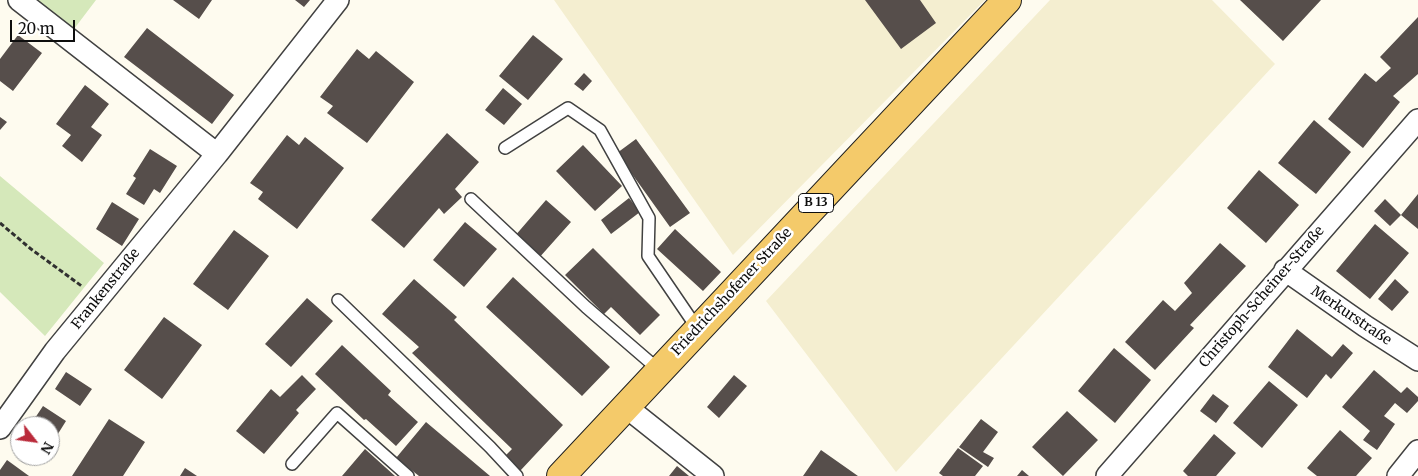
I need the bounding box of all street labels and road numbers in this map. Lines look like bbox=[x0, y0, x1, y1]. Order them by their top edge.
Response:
road number: B 13 bbox=[798, 194, 834, 212]
street label: Christoph-Scheiner-Straße bbox=[1196, 223, 1328, 371]
street label: Friedrichshofener Straße bbox=[668, 225, 796, 359]
street label: Frankenstraße bbox=[68, 245, 144, 333]
street label: Merkurstraße bbox=[1308, 283, 1394, 349]

